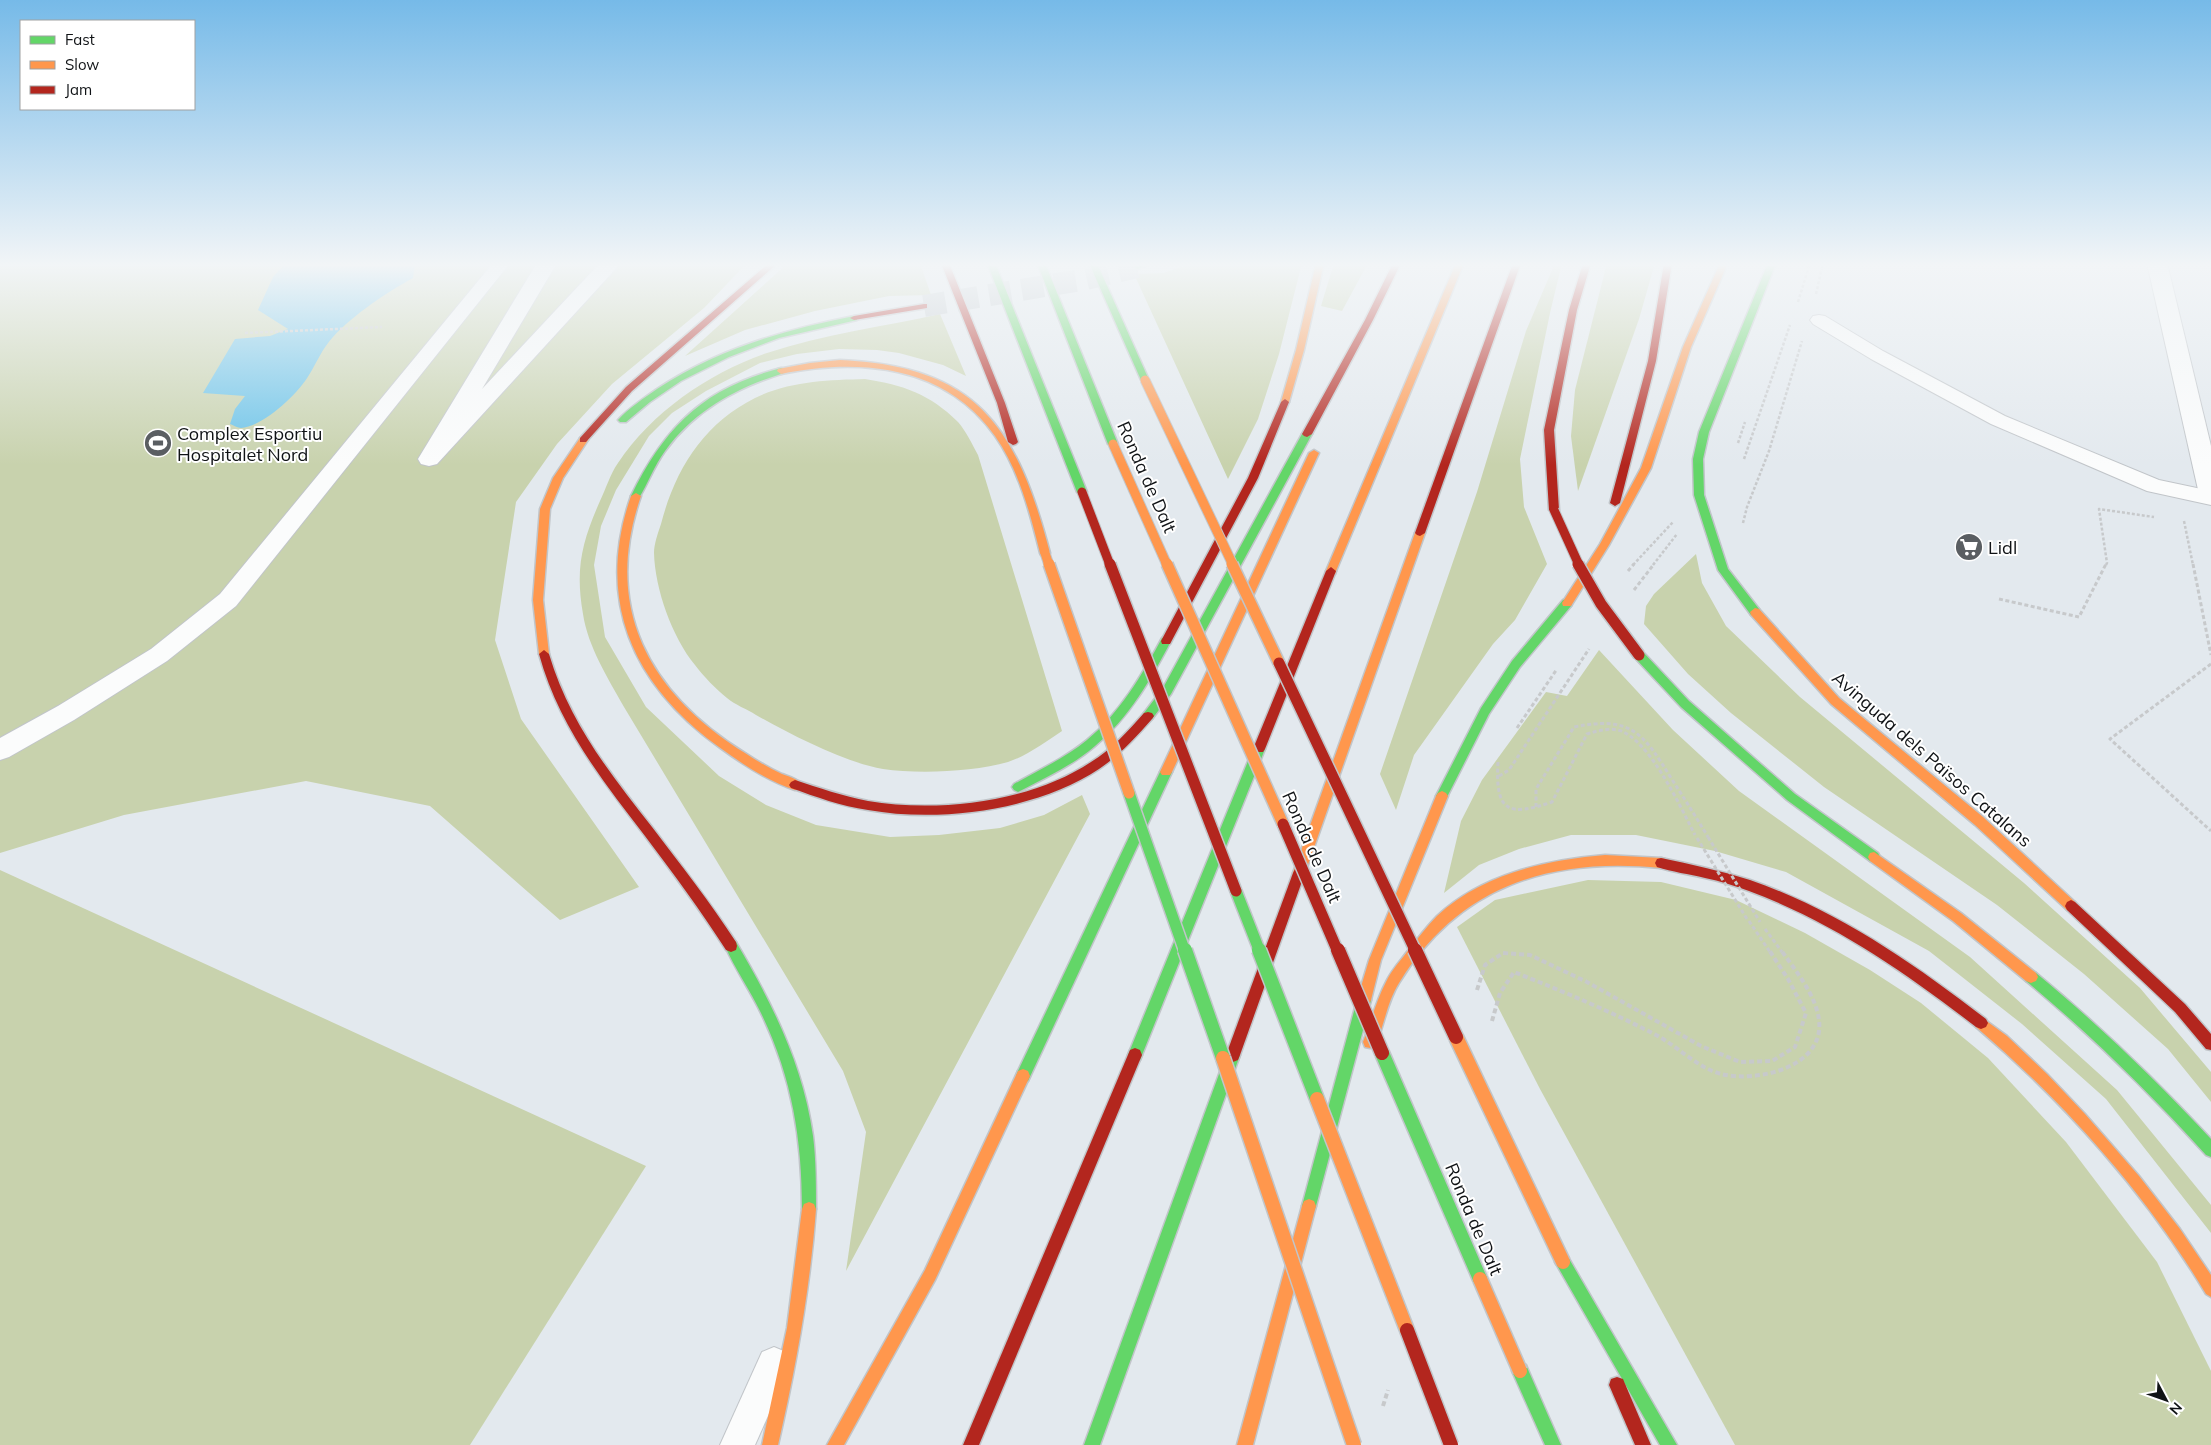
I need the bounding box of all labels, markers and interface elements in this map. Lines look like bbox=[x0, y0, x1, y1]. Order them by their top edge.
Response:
legend bbox=[20, 20, 195, 110]
text: Fast bbox=[65, 30, 95, 49]
text: Slow bbox=[65, 55, 99, 74]
text: Jam bbox=[65, 80, 92, 99]
street label: Ronda de Dalt bbox=[1112, 418, 1182, 536]
place label: Complex Esportiu Hospitalet Nord bbox=[177, 422, 322, 466]
sports icon: Complex Esportiu Hospitalet Nord bbox=[143, 428, 173, 458]
supermarket icon: Lidl bbox=[1954, 532, 1984, 562]
place label: Lidl bbox=[1988, 536, 2017, 559]
street label: Avinguda dels Països Catalans bbox=[1828, 666, 2037, 852]
street label: Ronda de Dalt bbox=[1277, 788, 1347, 906]
street label: Ronda de Dalt bbox=[1440, 1160, 1508, 1278]
north arrow bbox=[2141, 1375, 2191, 1425]
text: N bbox=[2166, 1399, 2186, 1418]

